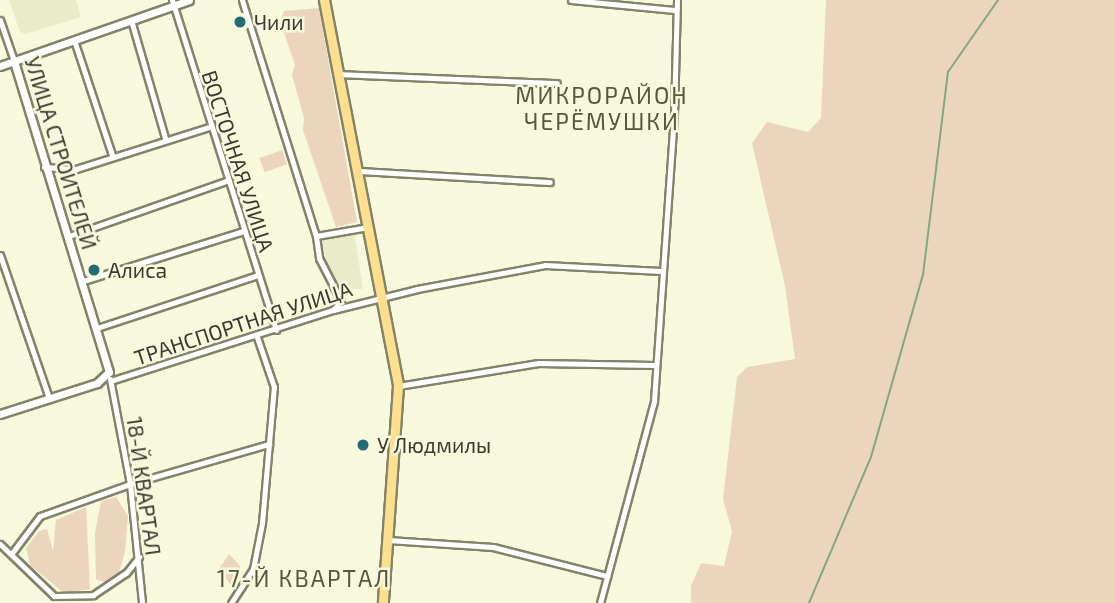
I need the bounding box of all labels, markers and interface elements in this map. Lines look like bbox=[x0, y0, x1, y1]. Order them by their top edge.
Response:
place label: Чили bbox=[254, 9, 304, 35]
marker: Чили bbox=[232, 14, 248, 30]
street label: УЛИЦА СТРОИТЕЛЕЙ bbox=[20, 54, 102, 252]
street label: ВОСТОЧНАЯ УЛИЦА bbox=[197, 67, 279, 255]
district label: МИКРОРАЙОН ЧЕРЁМУШКИ bbox=[517, 81, 687, 135]
place label: Алиса bbox=[108, 257, 167, 283]
marker: Алиса bbox=[86, 262, 102, 278]
street label: ТРАНСПОРТНАЯ УЛИЦА bbox=[131, 276, 355, 370]
street label: 18-Й КВАРТАЛ bbox=[122, 415, 166, 557]
place label: У Людмилы bbox=[377, 432, 491, 458]
marker: У Людмилы bbox=[355, 437, 371, 453]
district label: 17-Й КВАРТАЛ bbox=[218, 564, 390, 592]

